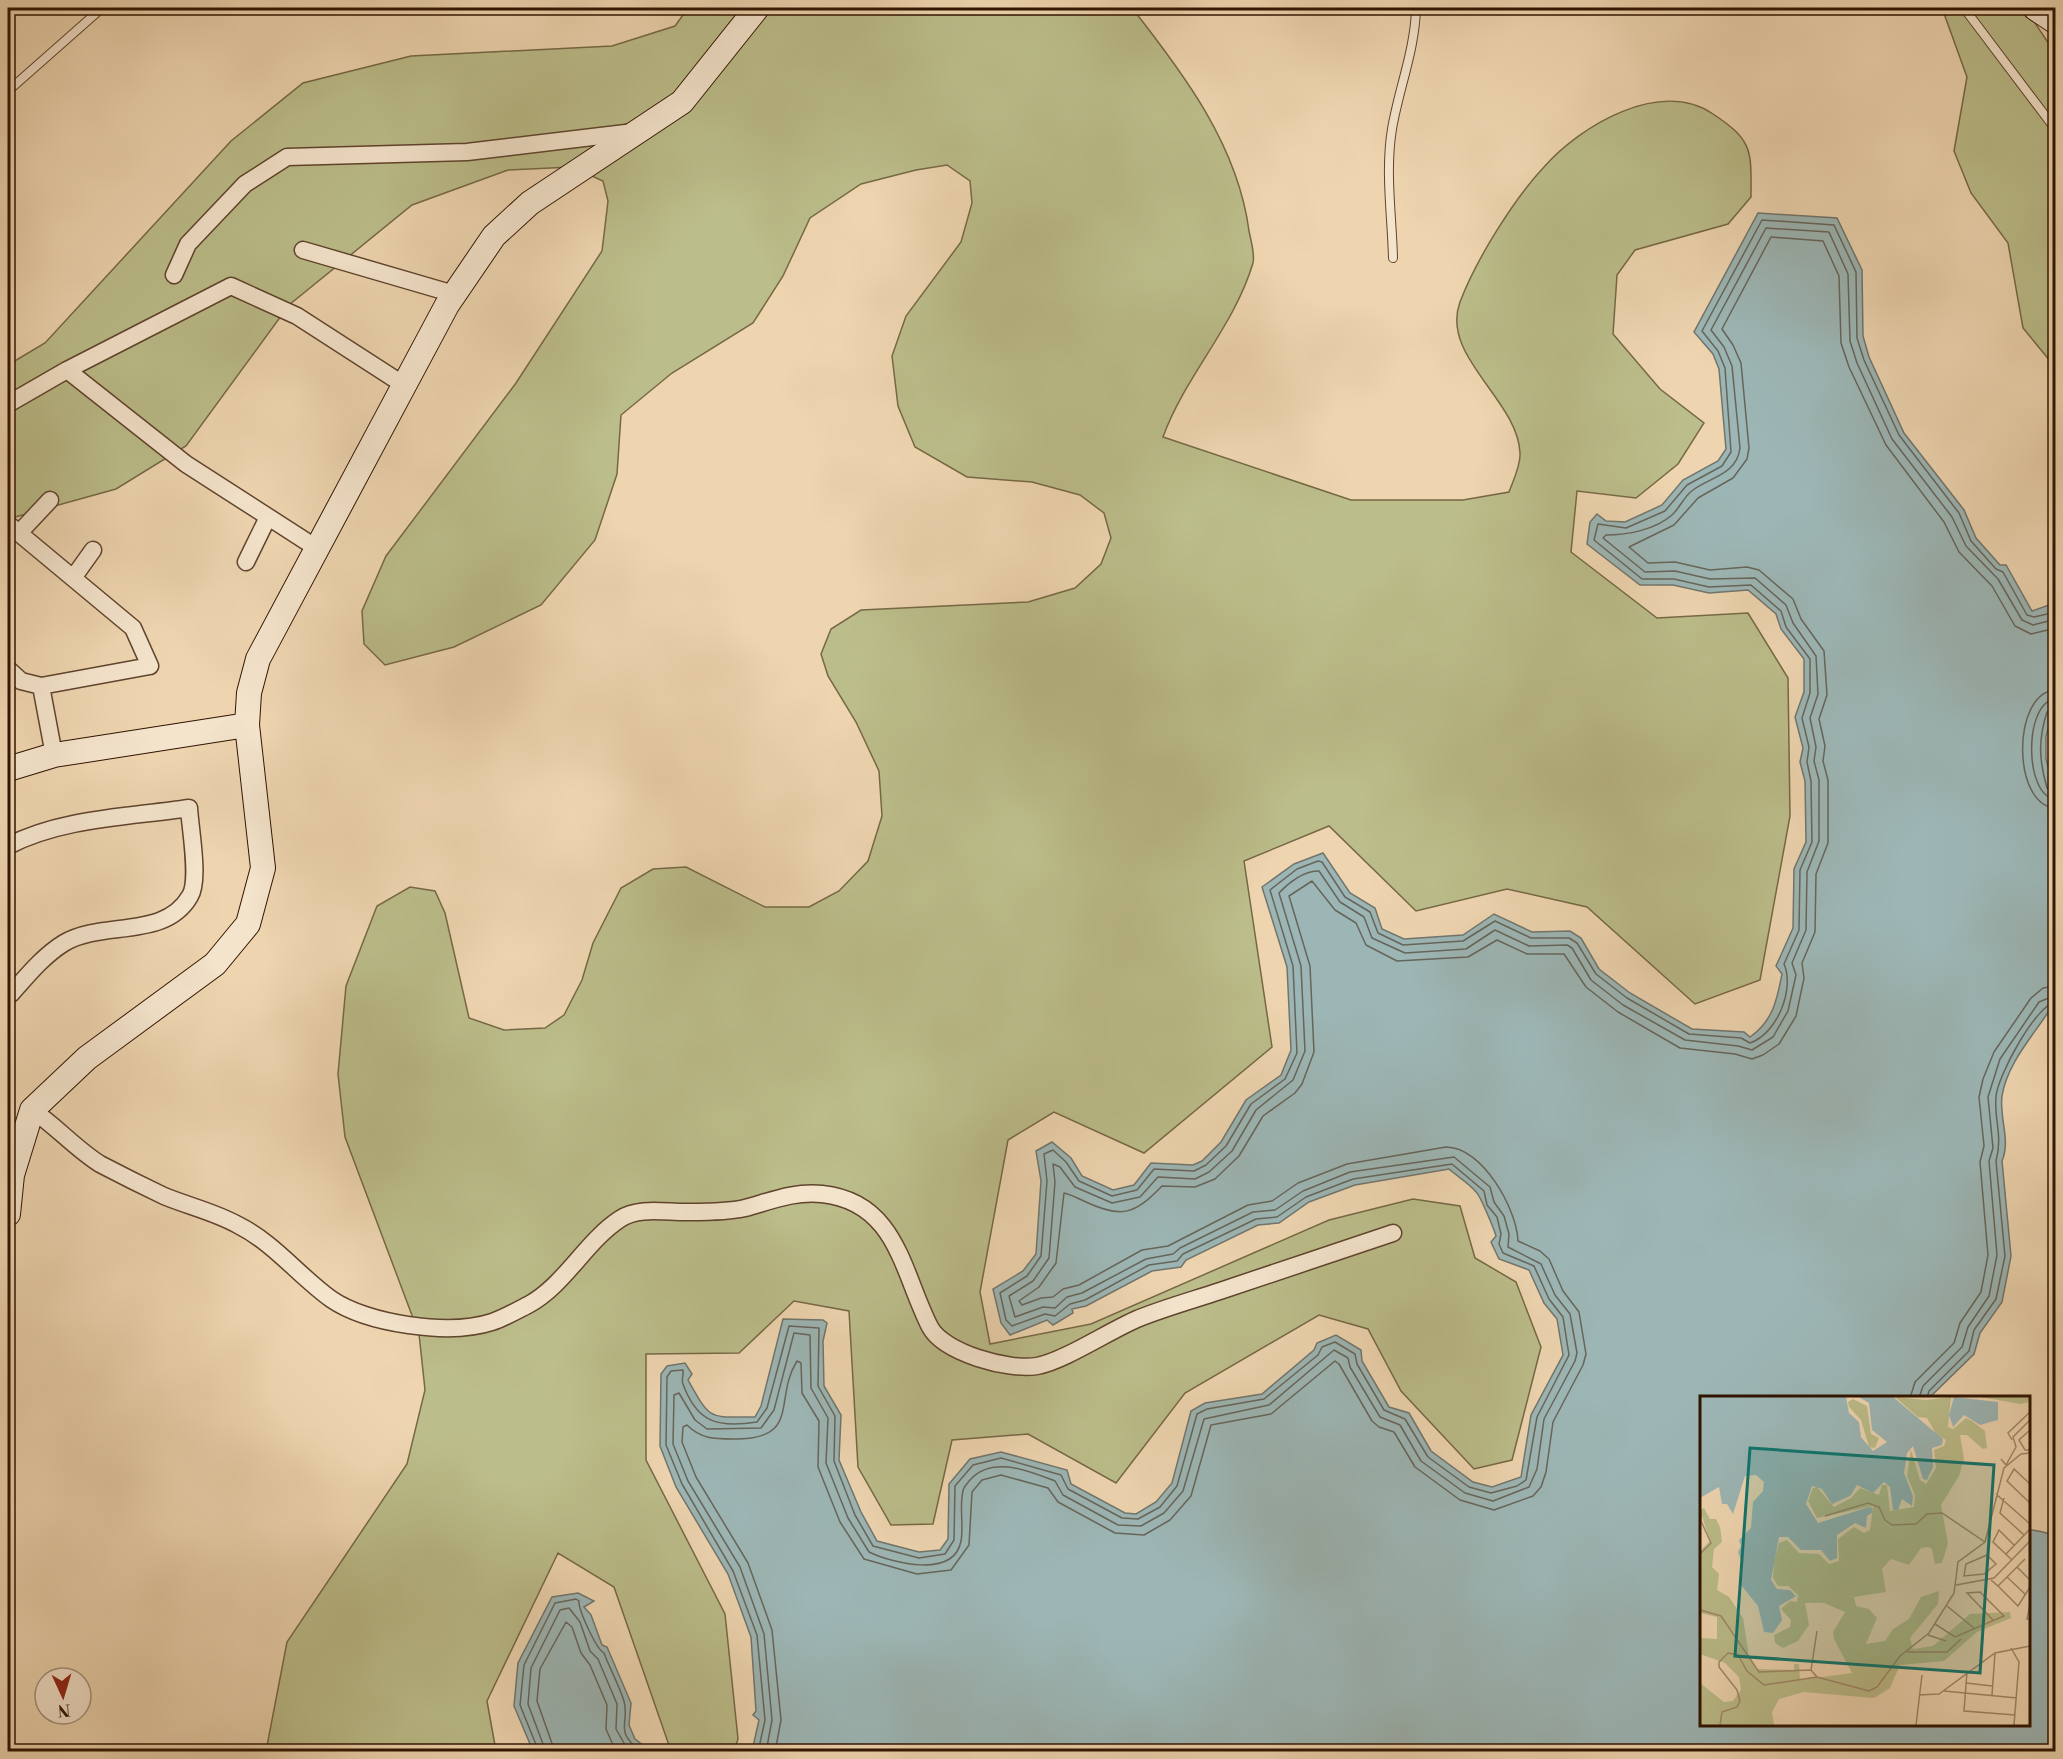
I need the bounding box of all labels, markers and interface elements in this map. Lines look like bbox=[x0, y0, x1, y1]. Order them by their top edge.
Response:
inset map bbox=[1700, 1396, 2030, 1726]
north arrow bbox=[33, 1666, 93, 1726]
text: N bbox=[57, 1700, 71, 1720]

